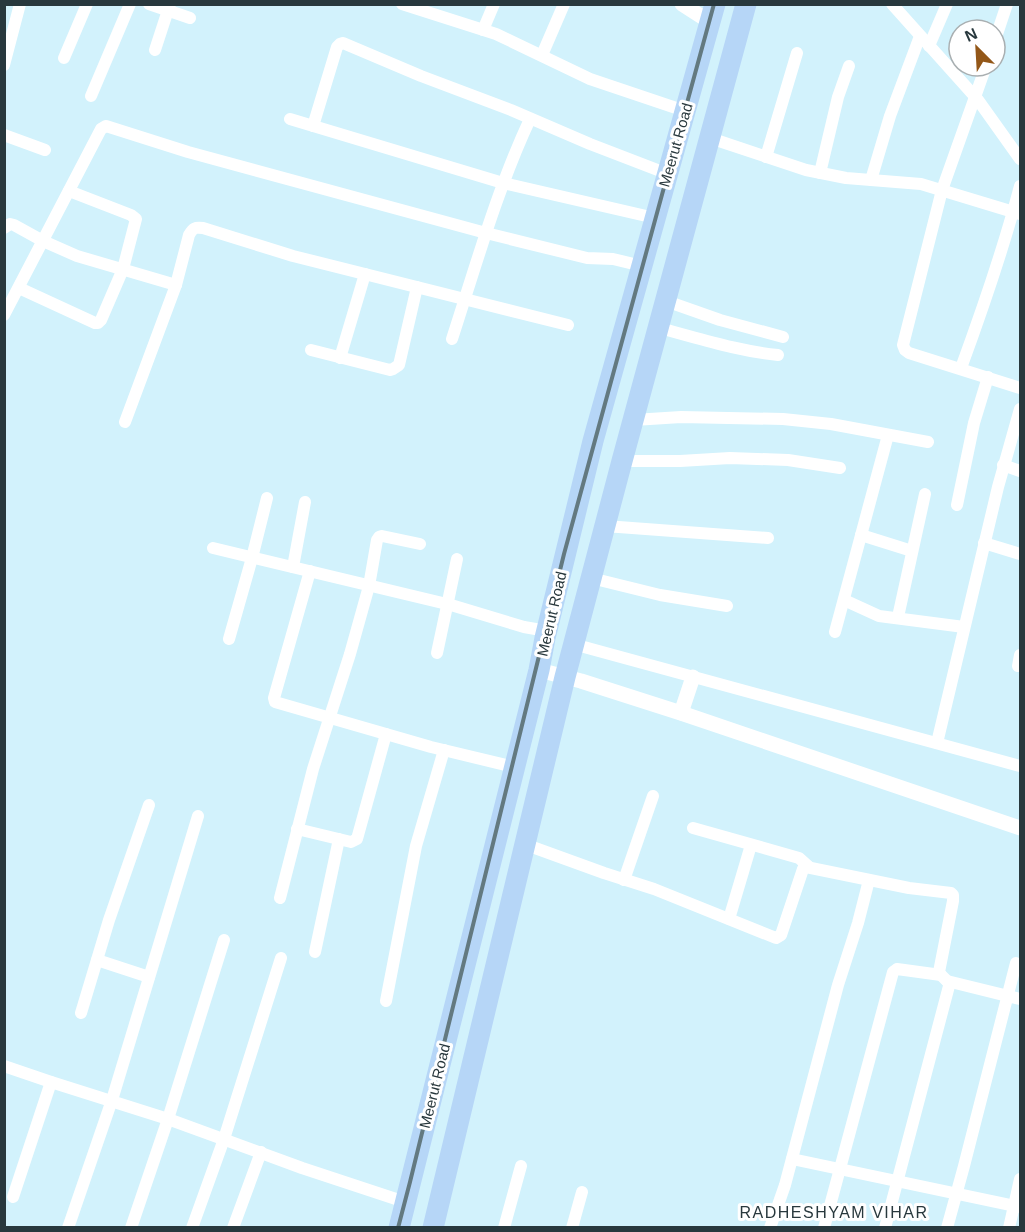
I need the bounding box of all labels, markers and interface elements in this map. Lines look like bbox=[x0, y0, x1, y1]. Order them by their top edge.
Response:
north arrow bbox=[947, 18, 1007, 78]
text: N bbox=[962, 25, 980, 45]
street label: Meerut Road bbox=[655, 101, 696, 189]
street label: Meerut Road bbox=[533, 570, 570, 658]
street label: Meerut Road bbox=[416, 1042, 453, 1130]
district label: RADHESHYAM VIHAR bbox=[739, 1204, 929, 1221]

